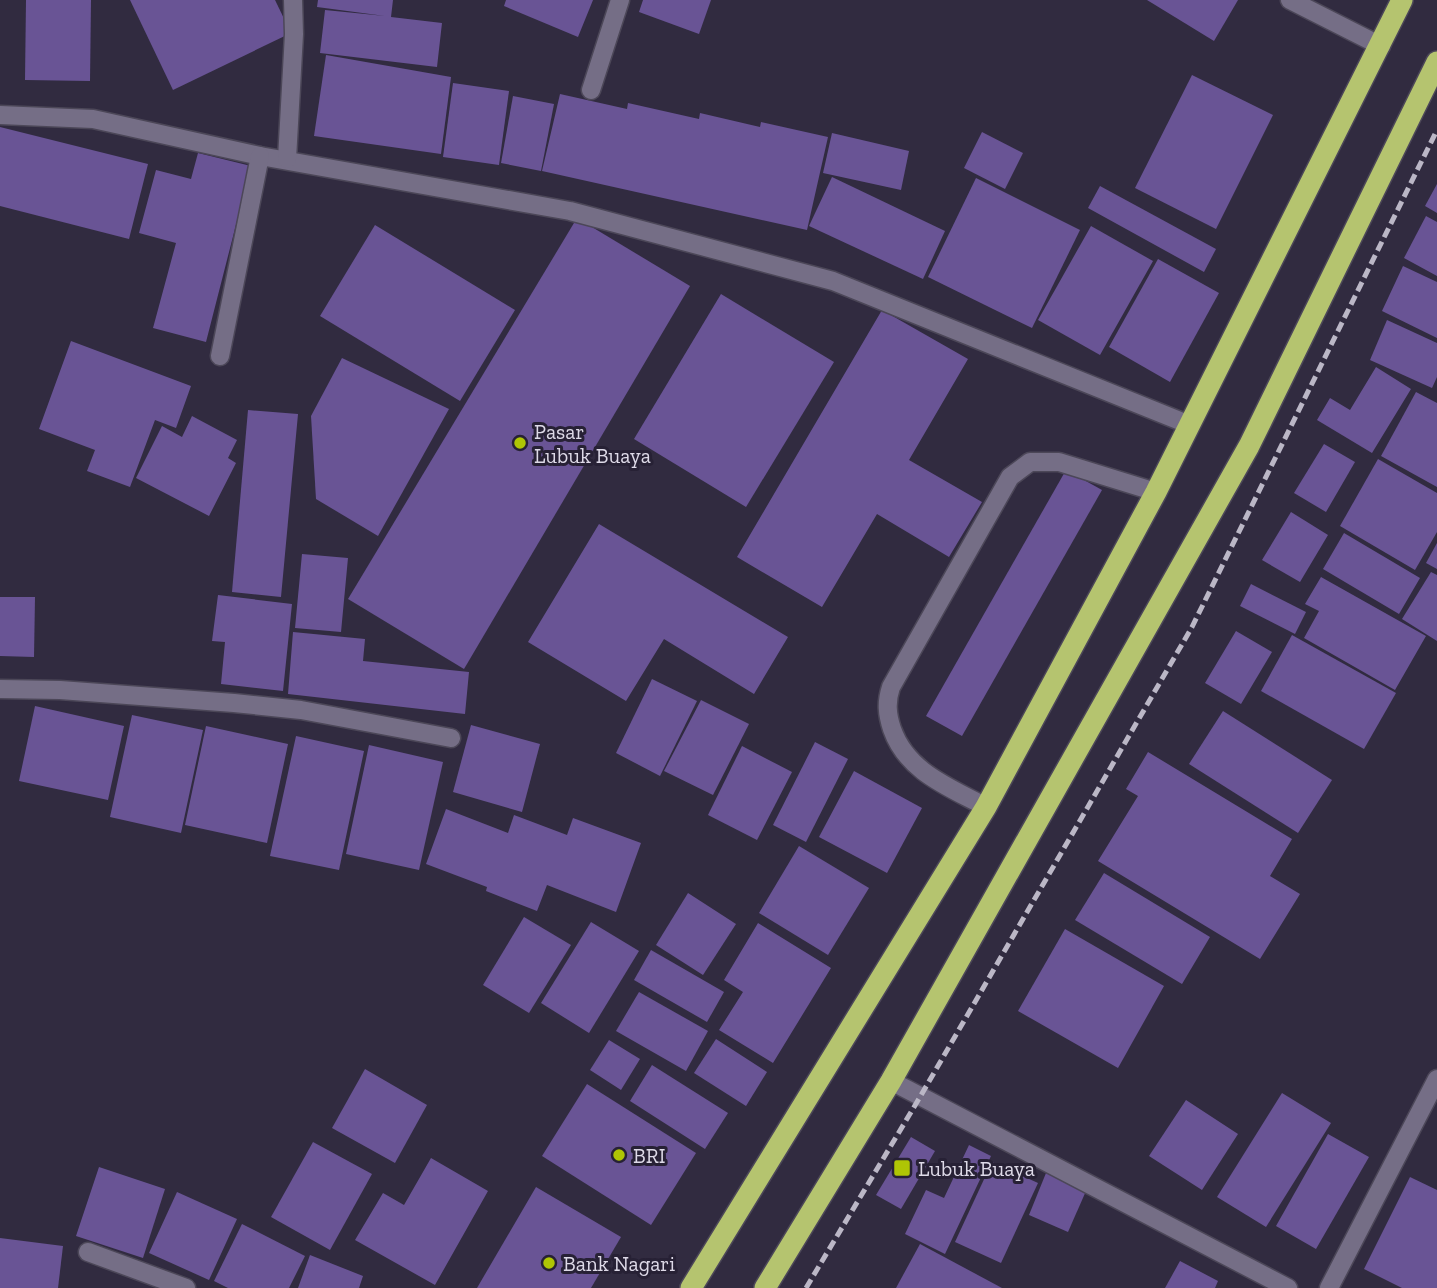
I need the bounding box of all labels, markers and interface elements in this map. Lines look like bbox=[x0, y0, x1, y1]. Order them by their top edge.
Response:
place label: Pasar Lubuk Buaya bbox=[534, 419, 651, 468]
marker: Pasar Lubuk Buaya bbox=[512, 435, 528, 451]
place label: BRI bbox=[633, 1143, 665, 1168]
marker: BRI bbox=[611, 1147, 627, 1163]
place label: Lubuk Buaya bbox=[918, 1156, 1035, 1181]
marker: Lubuk Buaya bbox=[892, 1158, 912, 1178]
place label: Bank Nagari bbox=[563, 1251, 675, 1276]
marker: Bank Nagari bbox=[541, 1255, 557, 1271]

